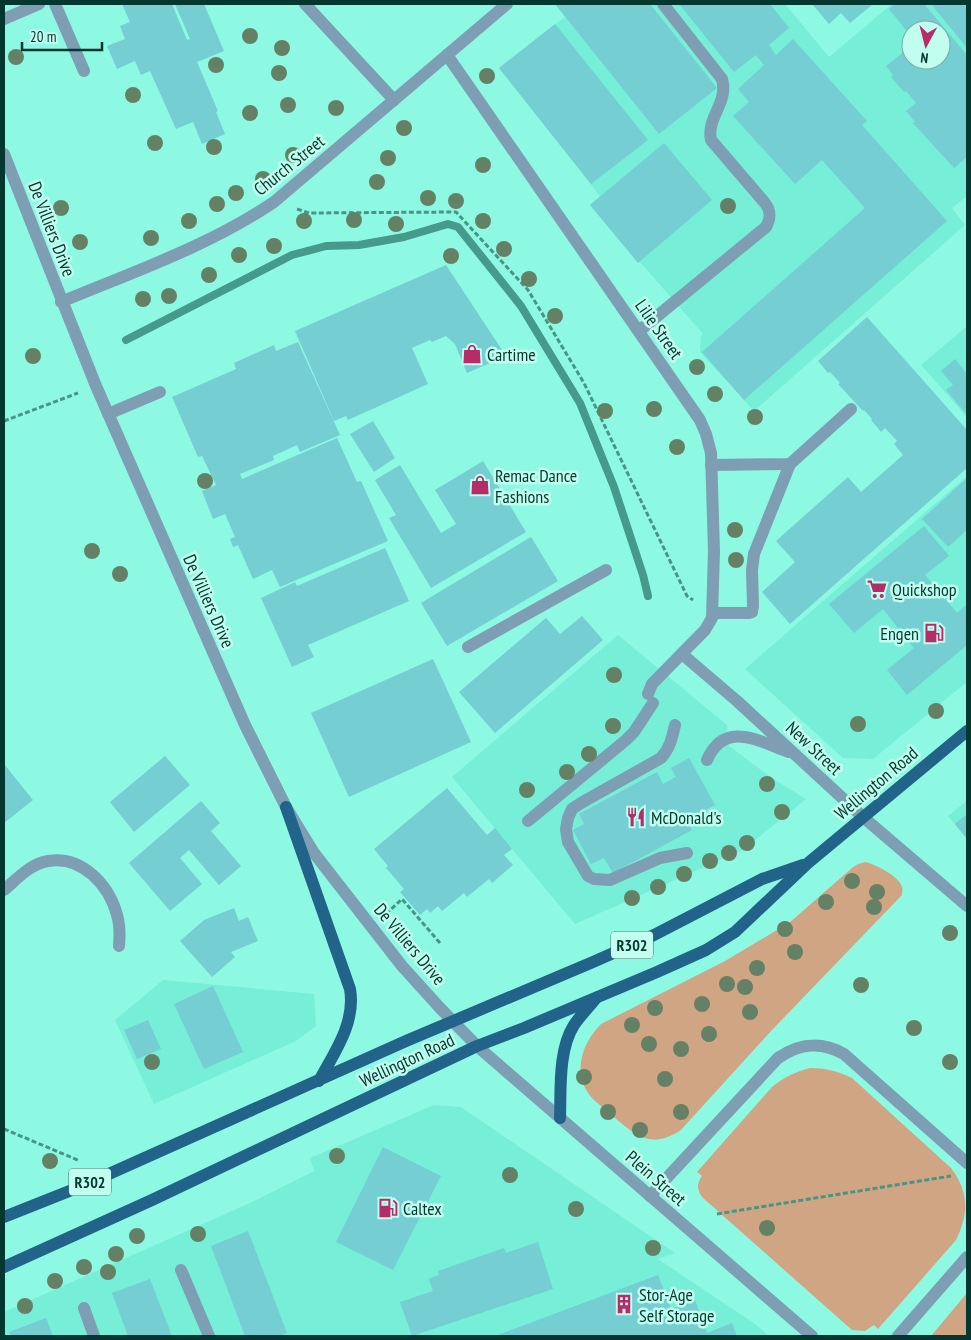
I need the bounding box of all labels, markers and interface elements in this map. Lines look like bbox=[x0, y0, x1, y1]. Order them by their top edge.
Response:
scale bar bbox=[22, 20, 102, 52]
north arrow bbox=[901, 20, 951, 70]
text: 20 m bbox=[30, 27, 56, 46]
text: N bbox=[920, 49, 929, 67]
street label: Church Street bbox=[249, 130, 329, 200]
street label: De Villiers Drive bbox=[23, 178, 81, 280]
street label: Lilie Street bbox=[630, 295, 688, 363]
shop icon: Cartime bbox=[461, 343, 483, 365]
place label: Cartime bbox=[487, 343, 536, 366]
place label: Remac Dance Fashions bbox=[495, 464, 577, 508]
shop icon: Remac Dance Fashions bbox=[469, 474, 491, 496]
street label: De Villiers Drive bbox=[178, 551, 240, 651]
supermarket icon: Quickshop bbox=[866, 578, 888, 600]
place label: Quickshop bbox=[892, 578, 957, 601]
place label: Engen bbox=[880, 622, 919, 645]
fuel station icon: Engen bbox=[923, 622, 945, 644]
street label: New Street bbox=[781, 716, 847, 780]
street label: Wellington Road bbox=[830, 741, 922, 825]
restaurant icon: McDonald's bbox=[625, 806, 647, 828]
place label: McDonald's bbox=[651, 806, 722, 829]
street label: De Villiers Drive bbox=[369, 898, 451, 990]
road number: R302 bbox=[611, 932, 653, 958]
street label: Wellington Road bbox=[356, 1028, 458, 1092]
street label: Plein Street bbox=[621, 1145, 691, 1211]
road number: R302 bbox=[69, 1168, 111, 1196]
fuel station icon: Caltex bbox=[377, 1197, 399, 1219]
place label: Caltex bbox=[403, 1197, 442, 1220]
place label: Stor-Age Self Storage bbox=[639, 1283, 714, 1327]
building icon: Stor-Age Self Storage bbox=[613, 1293, 635, 1315]

